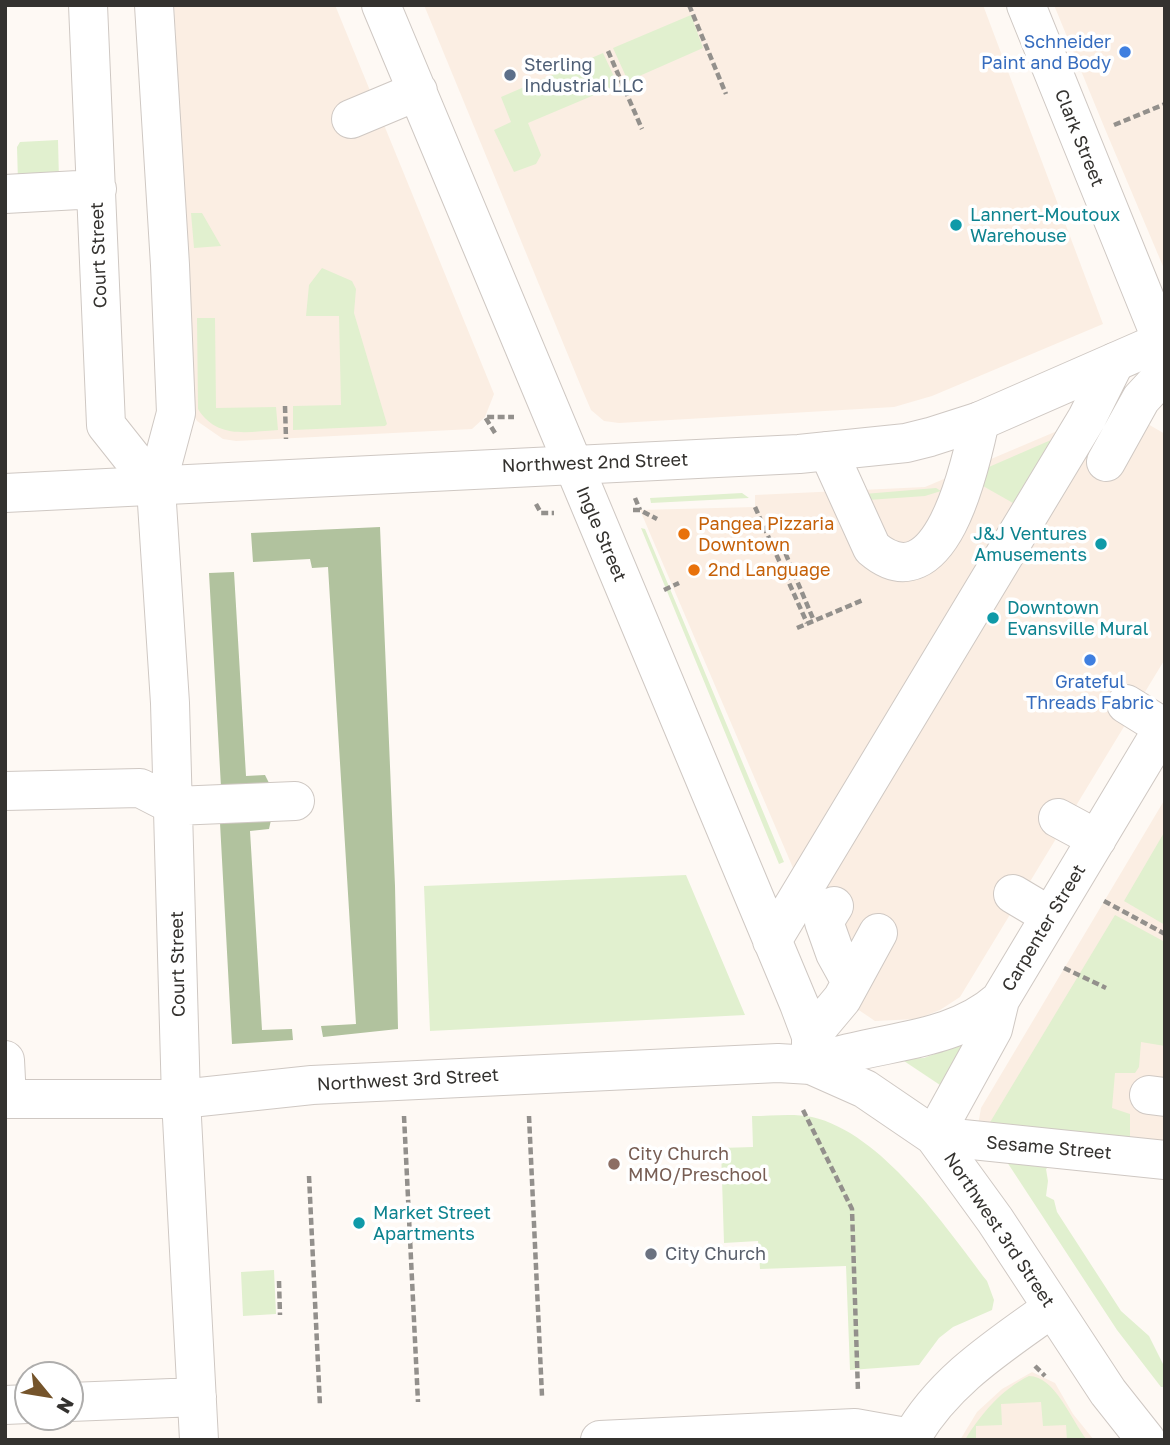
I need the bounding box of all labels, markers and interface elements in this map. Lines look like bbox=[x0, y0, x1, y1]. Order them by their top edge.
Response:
place label: Schneider Paint and Body bbox=[981, 31, 1111, 74]
marker: Schneider Paint and Body bbox=[1117, 44, 1133, 60]
place label: Sterling Industrial LLC bbox=[524, 54, 644, 96]
marker: Sterling Industrial LLC bbox=[502, 67, 518, 83]
street label: Clark Street bbox=[1050, 86, 1108, 190]
street label: Court Street bbox=[86, 202, 112, 308]
place label: Lannert-Moutoux Warehouse bbox=[970, 204, 1120, 246]
marker: Lannert-Moutoux Warehouse bbox=[948, 217, 964, 233]
street label: Northwest 2nd Street bbox=[501, 449, 689, 477]
street label: Ingle Street bbox=[571, 483, 631, 585]
place label: Pangea Pizzaria Downtown bbox=[698, 513, 834, 556]
place label: J&J Ventures Amusements bbox=[973, 523, 1087, 566]
marker: Pangea Pizzaria Downtown bbox=[676, 526, 692, 542]
marker: J&J Ventures Amusements bbox=[1093, 536, 1109, 552]
place label: 2nd Language bbox=[708, 559, 830, 581]
marker: 2nd Language bbox=[686, 562, 702, 578]
place label: Downtown Evansville Mural bbox=[1007, 597, 1148, 640]
marker: Downtown Evansville Mural bbox=[985, 610, 1001, 626]
marker: Grateful Threads Fabric bbox=[1082, 652, 1098, 668]
place label: Grateful Threads Fabric bbox=[1026, 671, 1154, 714]
street label: Carpenter Street bbox=[998, 861, 1090, 995]
street label: Court Street bbox=[166, 911, 190, 1017]
street label: Northwest 3rd Street bbox=[316, 1064, 500, 1096]
street label: Sesame Street bbox=[985, 1132, 1113, 1164]
place label: City Church MMO/Preschool bbox=[628, 1143, 768, 1186]
street label: Northwest 3rd Street bbox=[939, 1148, 1059, 1312]
marker: City Church MMO/Preschool bbox=[606, 1156, 622, 1172]
place label: Market Street Apartments bbox=[373, 1202, 491, 1244]
marker: Market Street Apartments bbox=[351, 1215, 367, 1231]
place label: City Church bbox=[665, 1243, 766, 1265]
marker: City Church bbox=[643, 1246, 659, 1262]
north arrow bbox=[14, 1361, 84, 1431]
text: N bbox=[52, 1394, 79, 1418]

